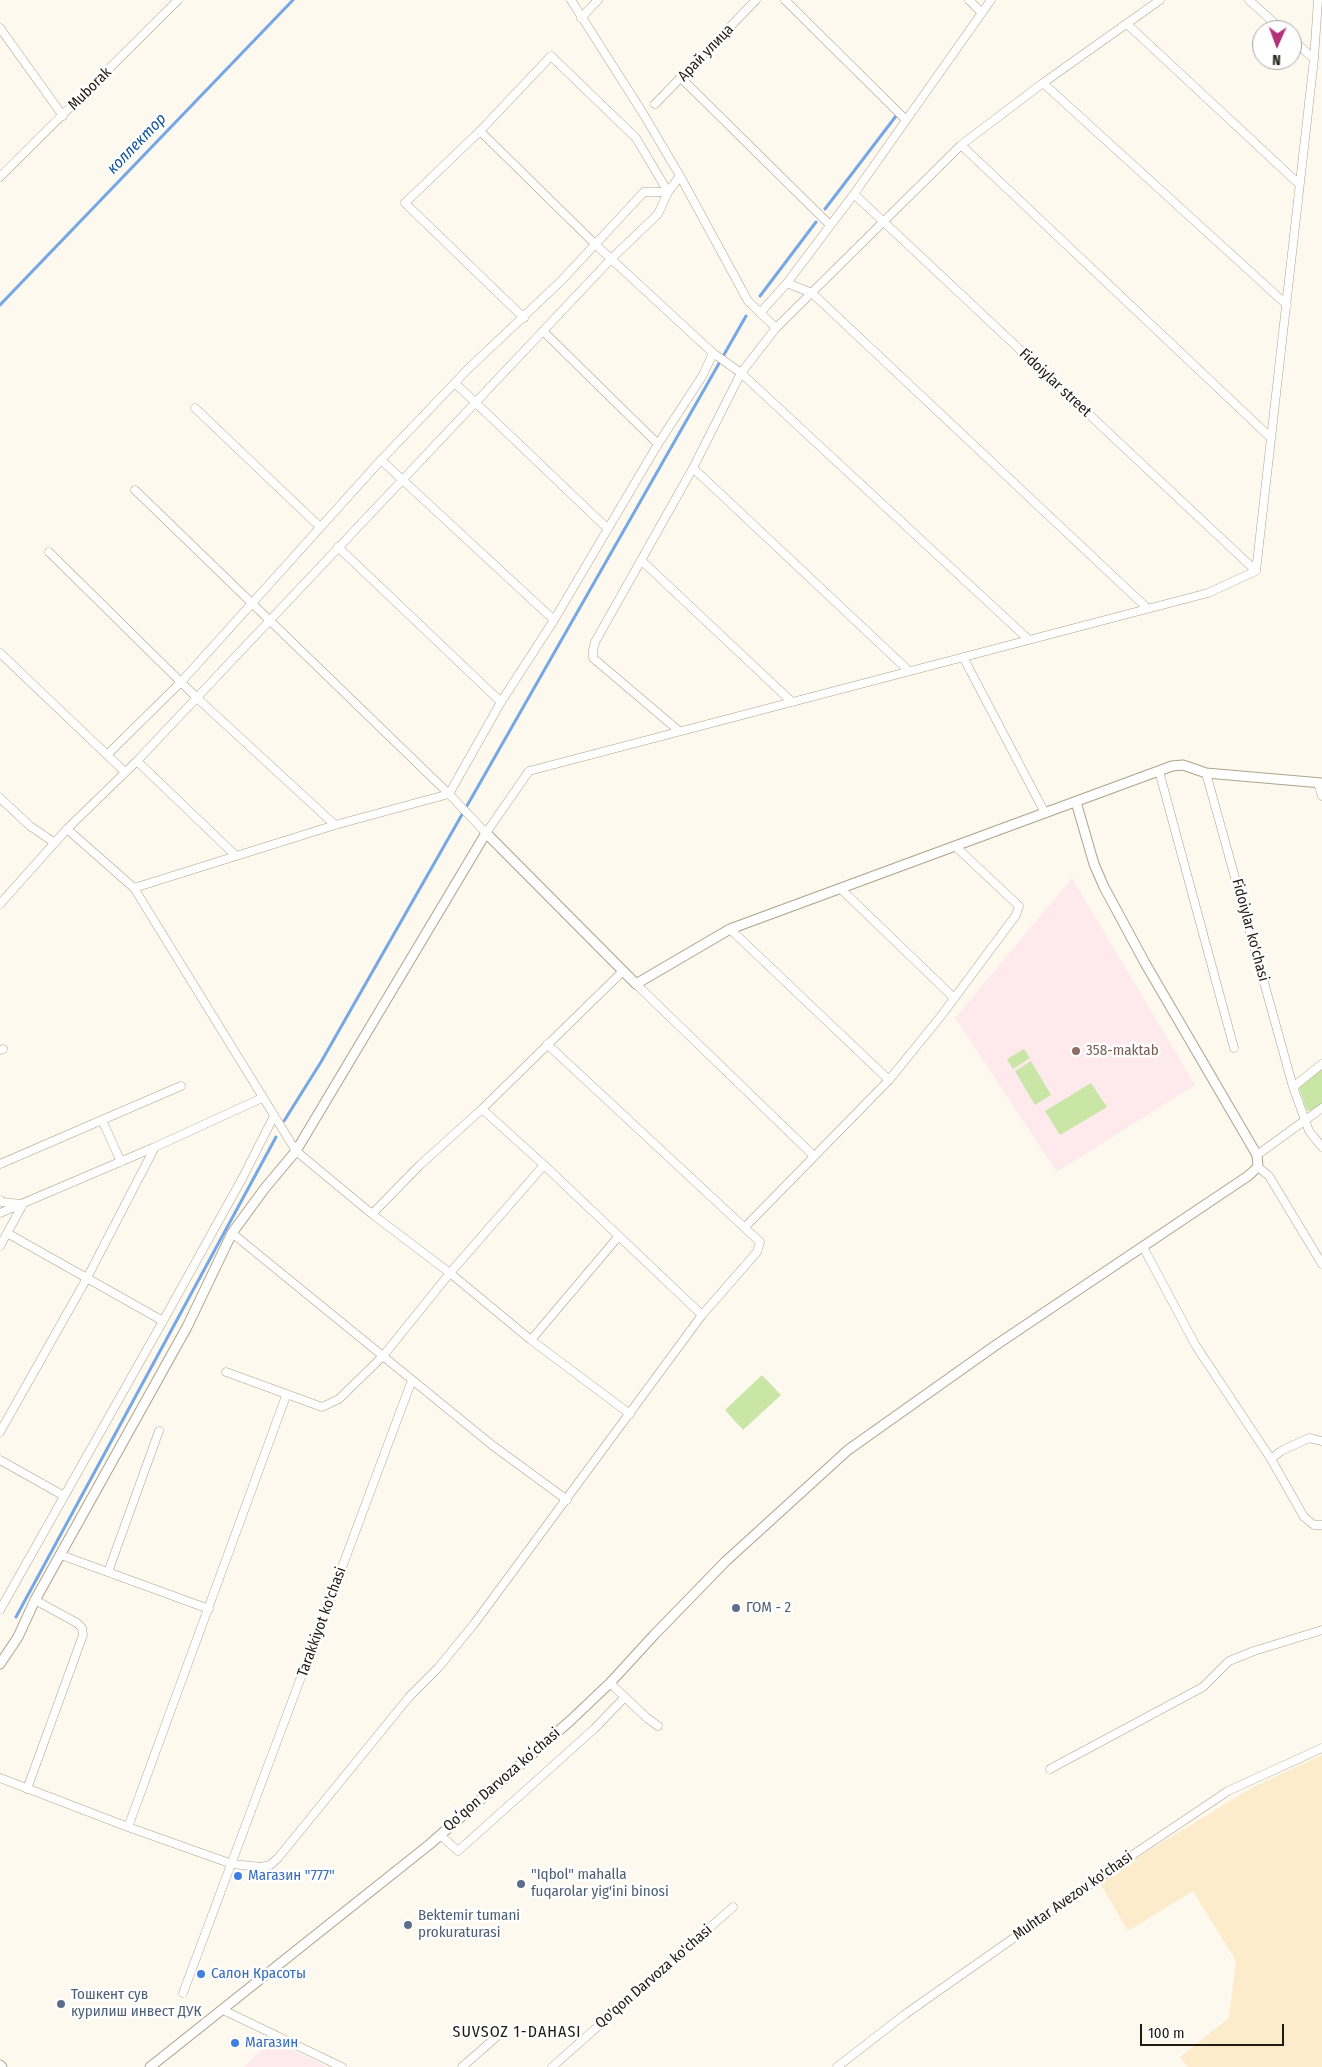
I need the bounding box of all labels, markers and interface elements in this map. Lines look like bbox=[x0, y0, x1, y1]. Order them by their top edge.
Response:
north arrow bbox=[1252, 20, 1302, 70]
street label: Арай улица bbox=[674, 21, 738, 85]
text: N bbox=[1272, 51, 1281, 68]
street label: Muborak bbox=[65, 64, 115, 114]
water label: коллектор bbox=[103, 110, 171, 178]
street label: Fidoiylar street bbox=[1015, 345, 1095, 421]
street label: Fidoiylar ko'chasi bbox=[1228, 877, 1272, 983]
place label: 358-maktab bbox=[1086, 1042, 1159, 1060]
marker: 358-maktab bbox=[1070, 1045, 1082, 1057]
street label: Tarakkiyot ko'chasi bbox=[294, 1565, 350, 1679]
place label: ГОМ - 2 bbox=[746, 1599, 791, 1617]
marker: ГОМ - 2 bbox=[730, 1602, 742, 1614]
street label: Qoʻqon Darvoza koʻchasi bbox=[440, 1724, 564, 1836]
street label: Muhtar Avezov ko'chasi bbox=[1010, 1848, 1136, 1944]
place label: "Iqbol" mahalla fuqarolar yig'ini binosi bbox=[531, 1866, 669, 1901]
place label: Магазин "777" bbox=[248, 1867, 335, 1885]
marker: Магазин "777" bbox=[232, 1870, 244, 1882]
marker: "Iqbol" mahalla fuqarolar yig'ini binosi bbox=[515, 1878, 527, 1890]
place label: Bektemir tumani prokuraturasi bbox=[418, 1907, 520, 1942]
marker: Bektemir tumani prokuraturasi bbox=[402, 1919, 414, 1931]
street label: Qo'qon Darvoza ko'chasi bbox=[592, 1921, 716, 2033]
place label: Салон Красоты bbox=[211, 1965, 306, 1983]
marker: Салон Красоты bbox=[195, 1968, 207, 1980]
place label: Тошкент сув курилиш инвест ДУК bbox=[71, 1986, 201, 2021]
marker: Тошкент сув курилиш инвест ДУК bbox=[55, 1998, 67, 2010]
scale bar bbox=[1142, 2014, 1286, 2046]
district label: SUVSOZ 1-DAHASI bbox=[451, 2023, 583, 2043]
text: 100 m bbox=[1148, 2024, 1185, 2042]
place label: Магазин bbox=[245, 2034, 298, 2052]
marker: Магазин bbox=[229, 2037, 241, 2049]

